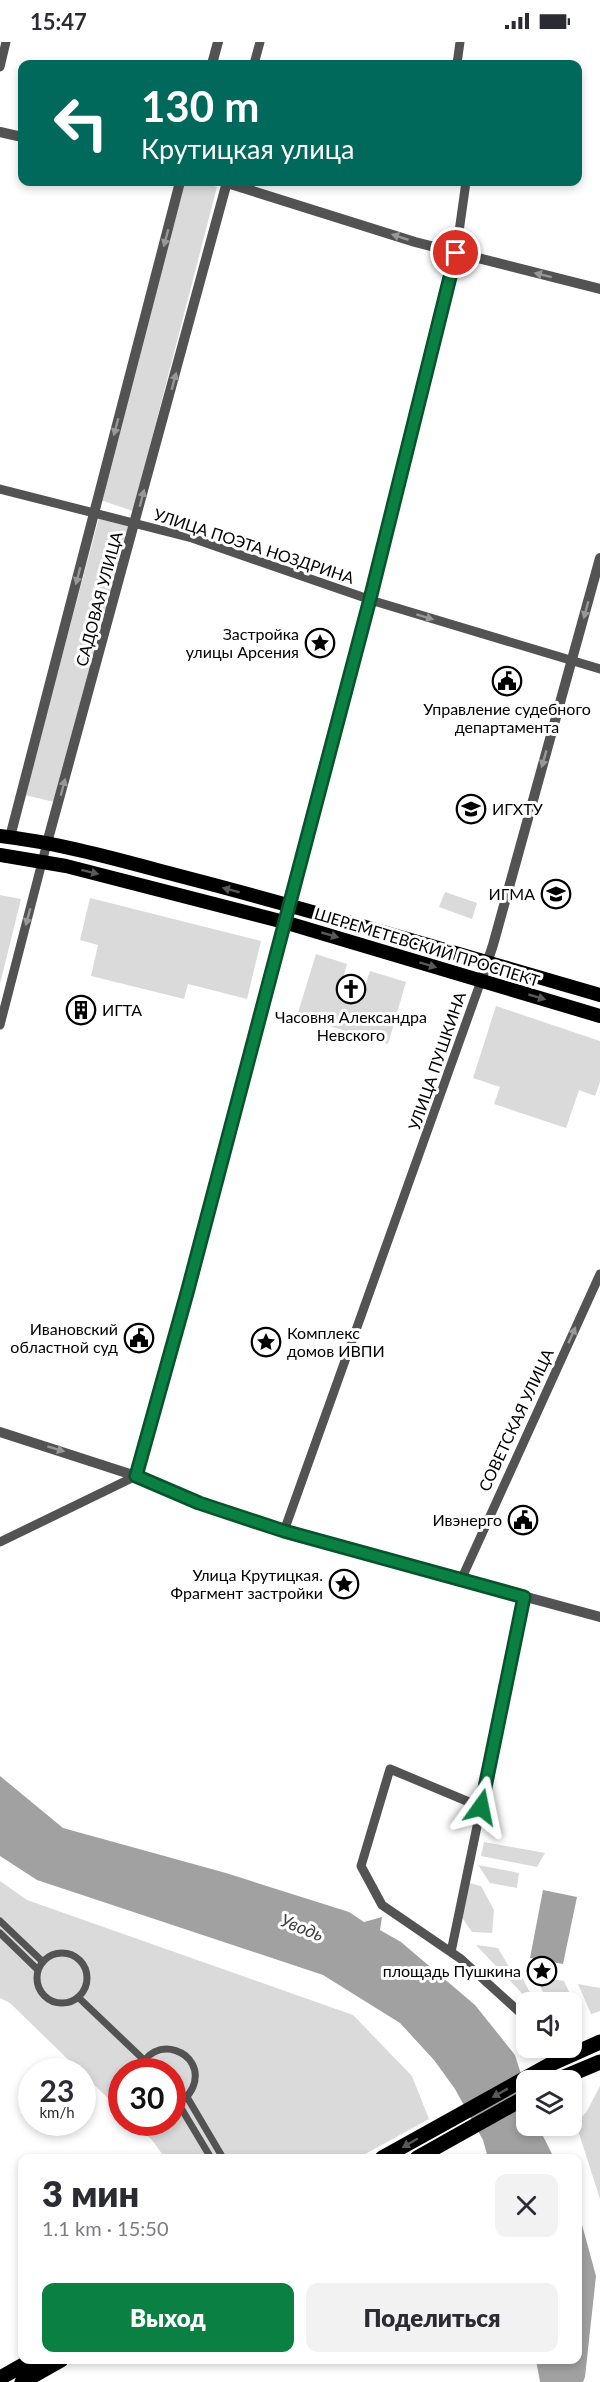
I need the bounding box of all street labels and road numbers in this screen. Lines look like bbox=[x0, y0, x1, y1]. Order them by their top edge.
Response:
street label: УЛИЦА ПОЭТА НОЗДРИНА bbox=[152, 504, 357, 587]
street label: САДОВАЯ УЛИЦА bbox=[71, 529, 126, 668]
street label: ШЕРЕМЕТЕВСКИЙ ПРОСПЕКТ bbox=[312, 903, 543, 990]
street label: УЛИЦА ПУШКИНА bbox=[404, 989, 469, 1133]
street label: СОВЕТСКАЯ УЛИЦА bbox=[474, 1345, 557, 1494]

